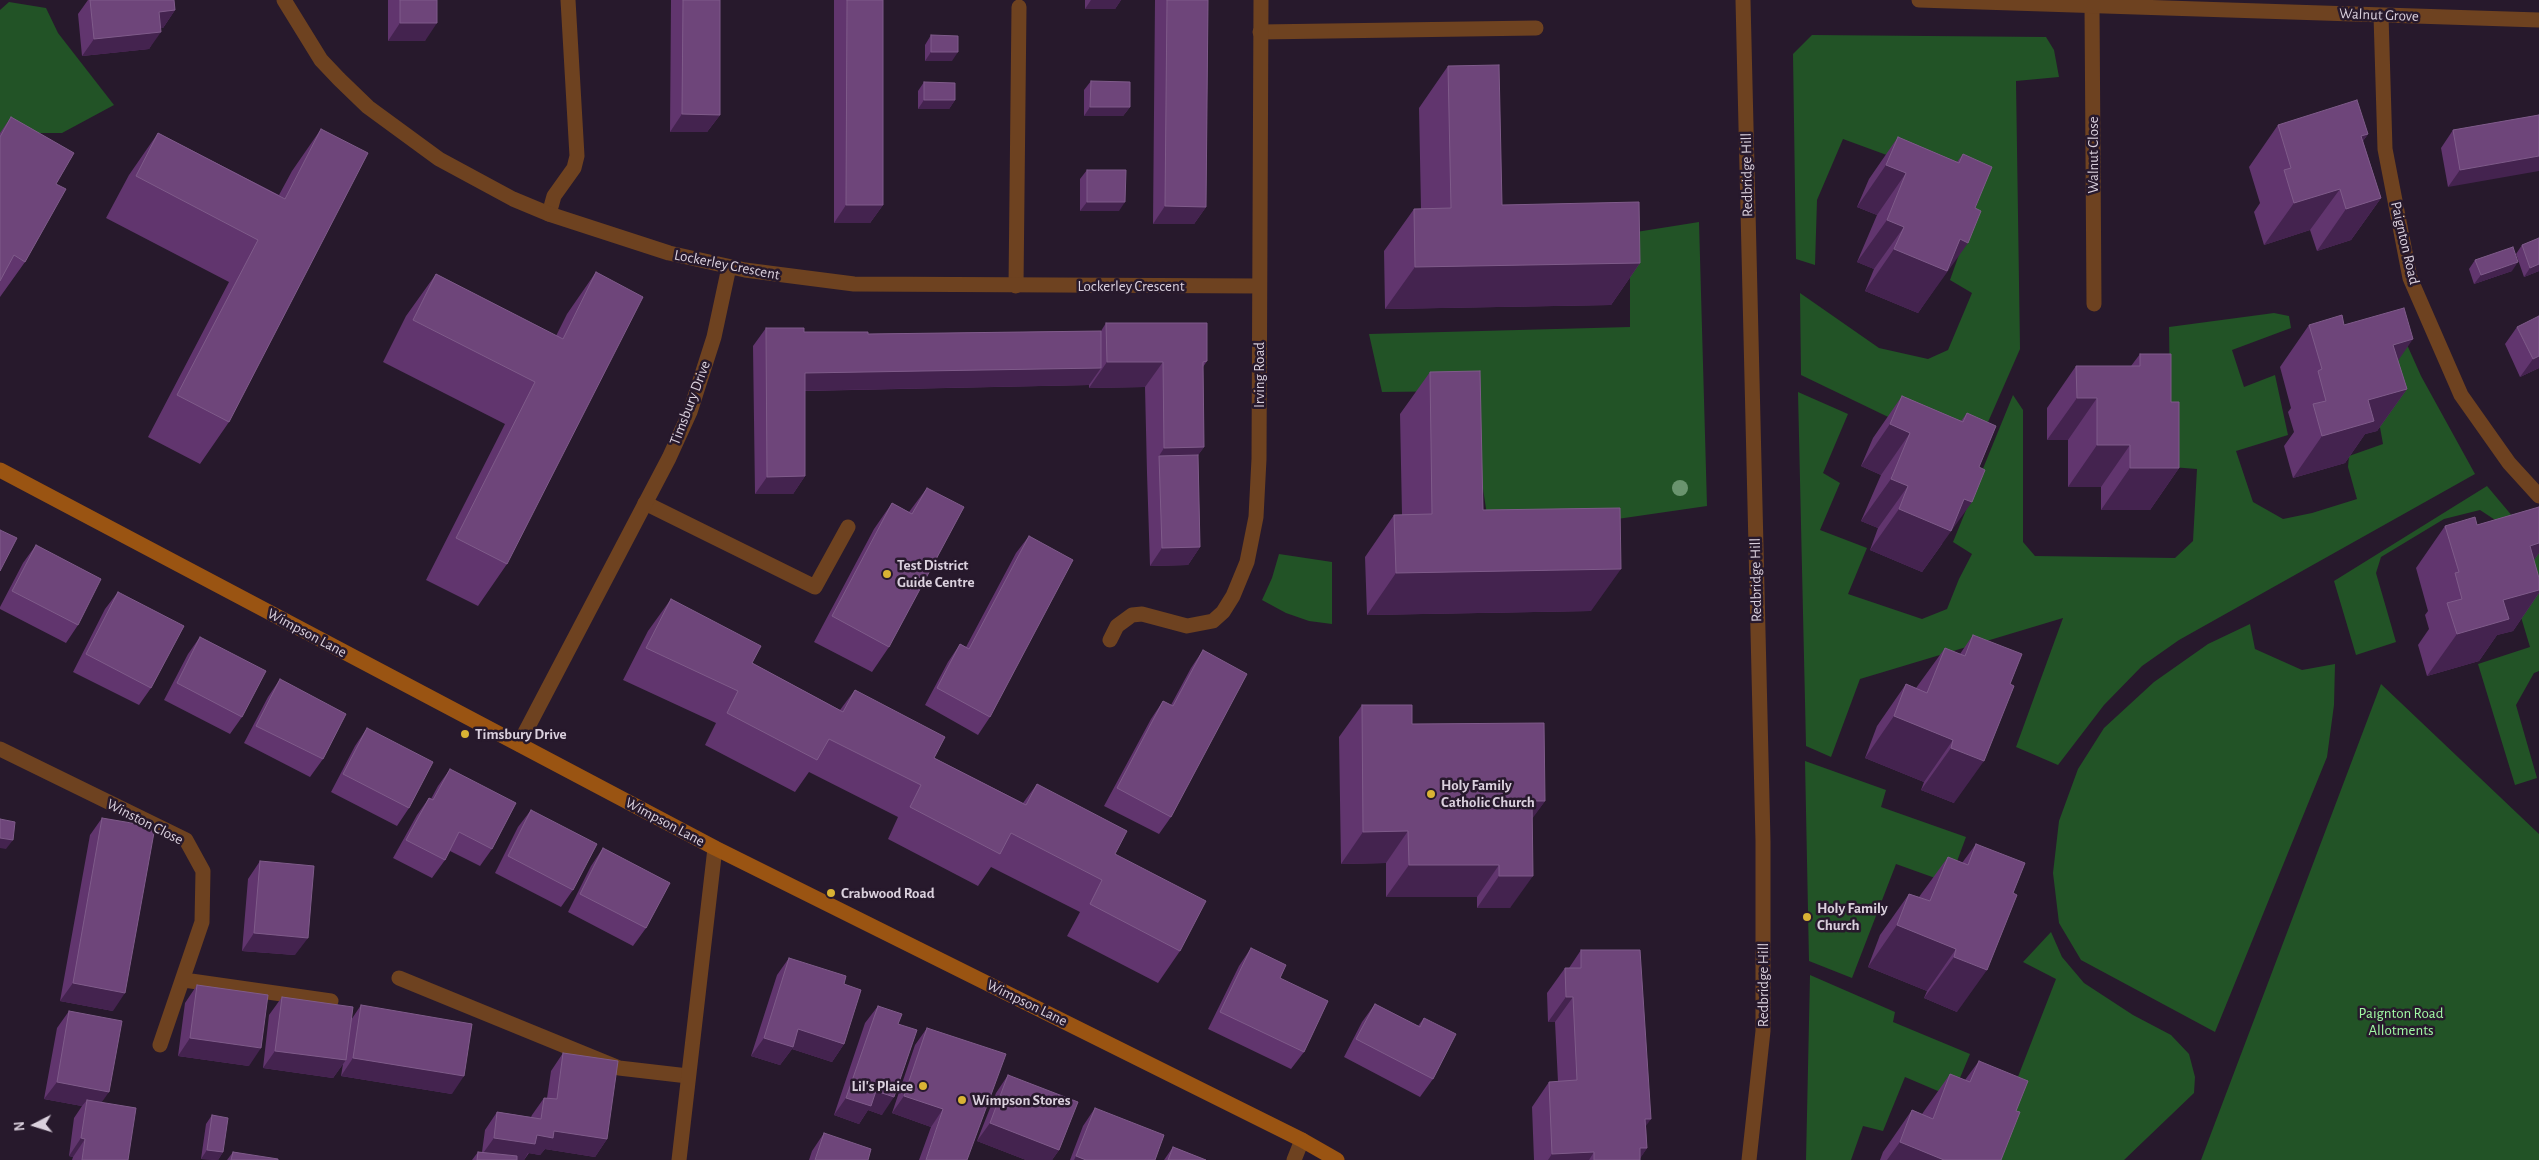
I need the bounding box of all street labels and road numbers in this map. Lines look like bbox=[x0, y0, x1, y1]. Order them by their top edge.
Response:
street label: Walnut Grove bbox=[2339, 5, 2419, 25]
street label: Walnut Close bbox=[2084, 116, 2102, 194]
street label: Redbridge Hill bbox=[1737, 133, 1757, 217]
street label: Paignton Road bbox=[2387, 200, 2423, 286]
street label: Lockerley Crescent bbox=[673, 246, 781, 284]
street label: Lockerley Crescent bbox=[1077, 277, 1185, 295]
street label: Irving Road bbox=[1250, 342, 1268, 408]
street label: Timsbury Drive bbox=[666, 358, 714, 448]
street label: Redbridge Hill bbox=[1746, 538, 1766, 622]
street label: Wimpson Lane bbox=[264, 605, 350, 661]
street label: Wimpson Lane bbox=[622, 794, 708, 850]
street label: Winston Close bbox=[104, 795, 186, 849]
street label: Redbridge Hill bbox=[1754, 943, 1772, 1027]
street label: Wimpson Lane bbox=[984, 976, 1070, 1030]

